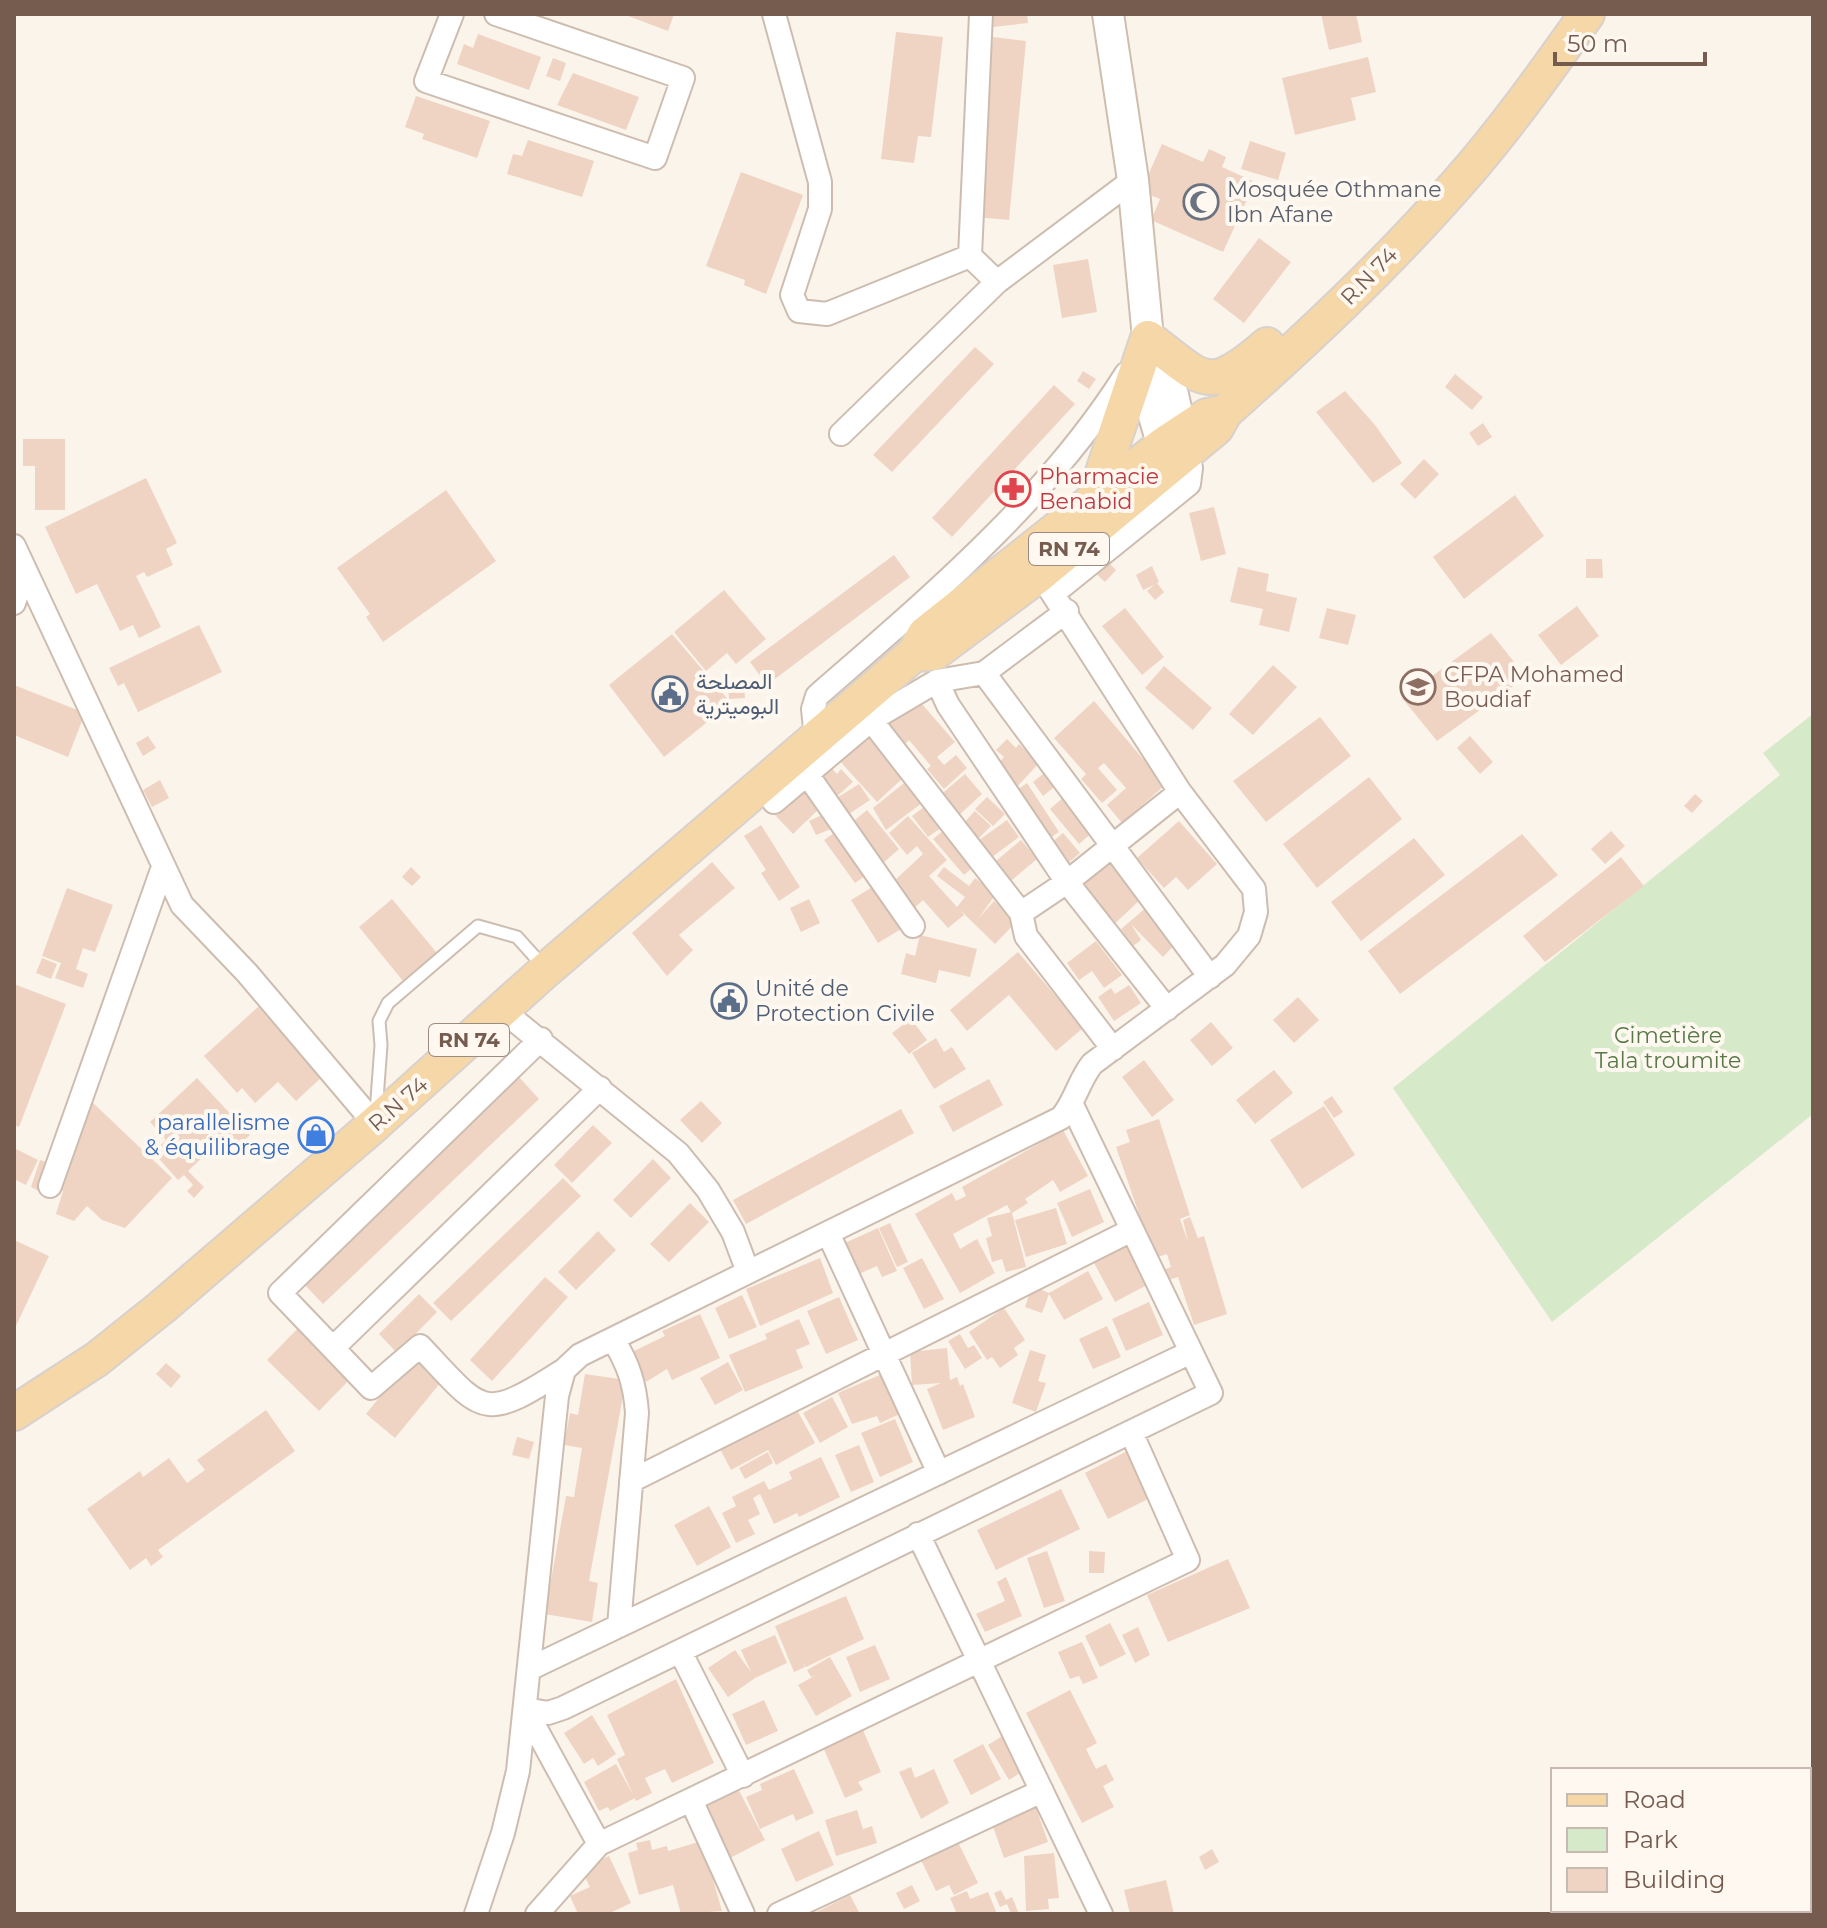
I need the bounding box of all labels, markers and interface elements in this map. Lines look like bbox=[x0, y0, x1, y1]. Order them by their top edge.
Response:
scale bar bbox=[1555, 16, 1705, 66]
text: 50 m bbox=[1567, 29, 1628, 58]
place label: Mosquée Othmane Ibn Afane bbox=[1227, 176, 1441, 228]
mosque icon: Mosquée Othmane Ibn Afane bbox=[1182, 183, 1220, 221]
street label: R.N 74 bbox=[1335, 241, 1403, 311]
place label: Pharmacie Benabid bbox=[1039, 463, 1159, 515]
pharmacy icon: Pharmacie Benabid bbox=[994, 470, 1032, 508]
road number: RN 74 bbox=[1029, 533, 1109, 565]
place label: CFPA Mohamed Boudiaf bbox=[1444, 661, 1624, 713]
place label: المصلحة البوميترية bbox=[696, 668, 779, 720]
school or university icon: CFPA Mohamed Boudiaf bbox=[1399, 668, 1437, 706]
public building icon: المصلحة البوميترية bbox=[651, 675, 689, 713]
place label: Unité de Protection Civile bbox=[755, 975, 935, 1027]
public building icon: Unité de Protection Civile bbox=[710, 982, 748, 1020]
park label: Cimetière Tala troumite bbox=[1595, 1022, 1741, 1074]
road number: RN 74 bbox=[429, 1024, 509, 1056]
street label: R.N 74 bbox=[363, 1070, 434, 1137]
place label: parallelisme & équilibrage bbox=[145, 1109, 290, 1161]
shop icon: parallelisme & équilibrage bbox=[297, 1116, 335, 1154]
legend bbox=[1551, 1768, 1811, 1912]
text: Road bbox=[1623, 1785, 1686, 1814]
text: Park bbox=[1623, 1825, 1678, 1854]
text: Building bbox=[1623, 1865, 1726, 1894]

